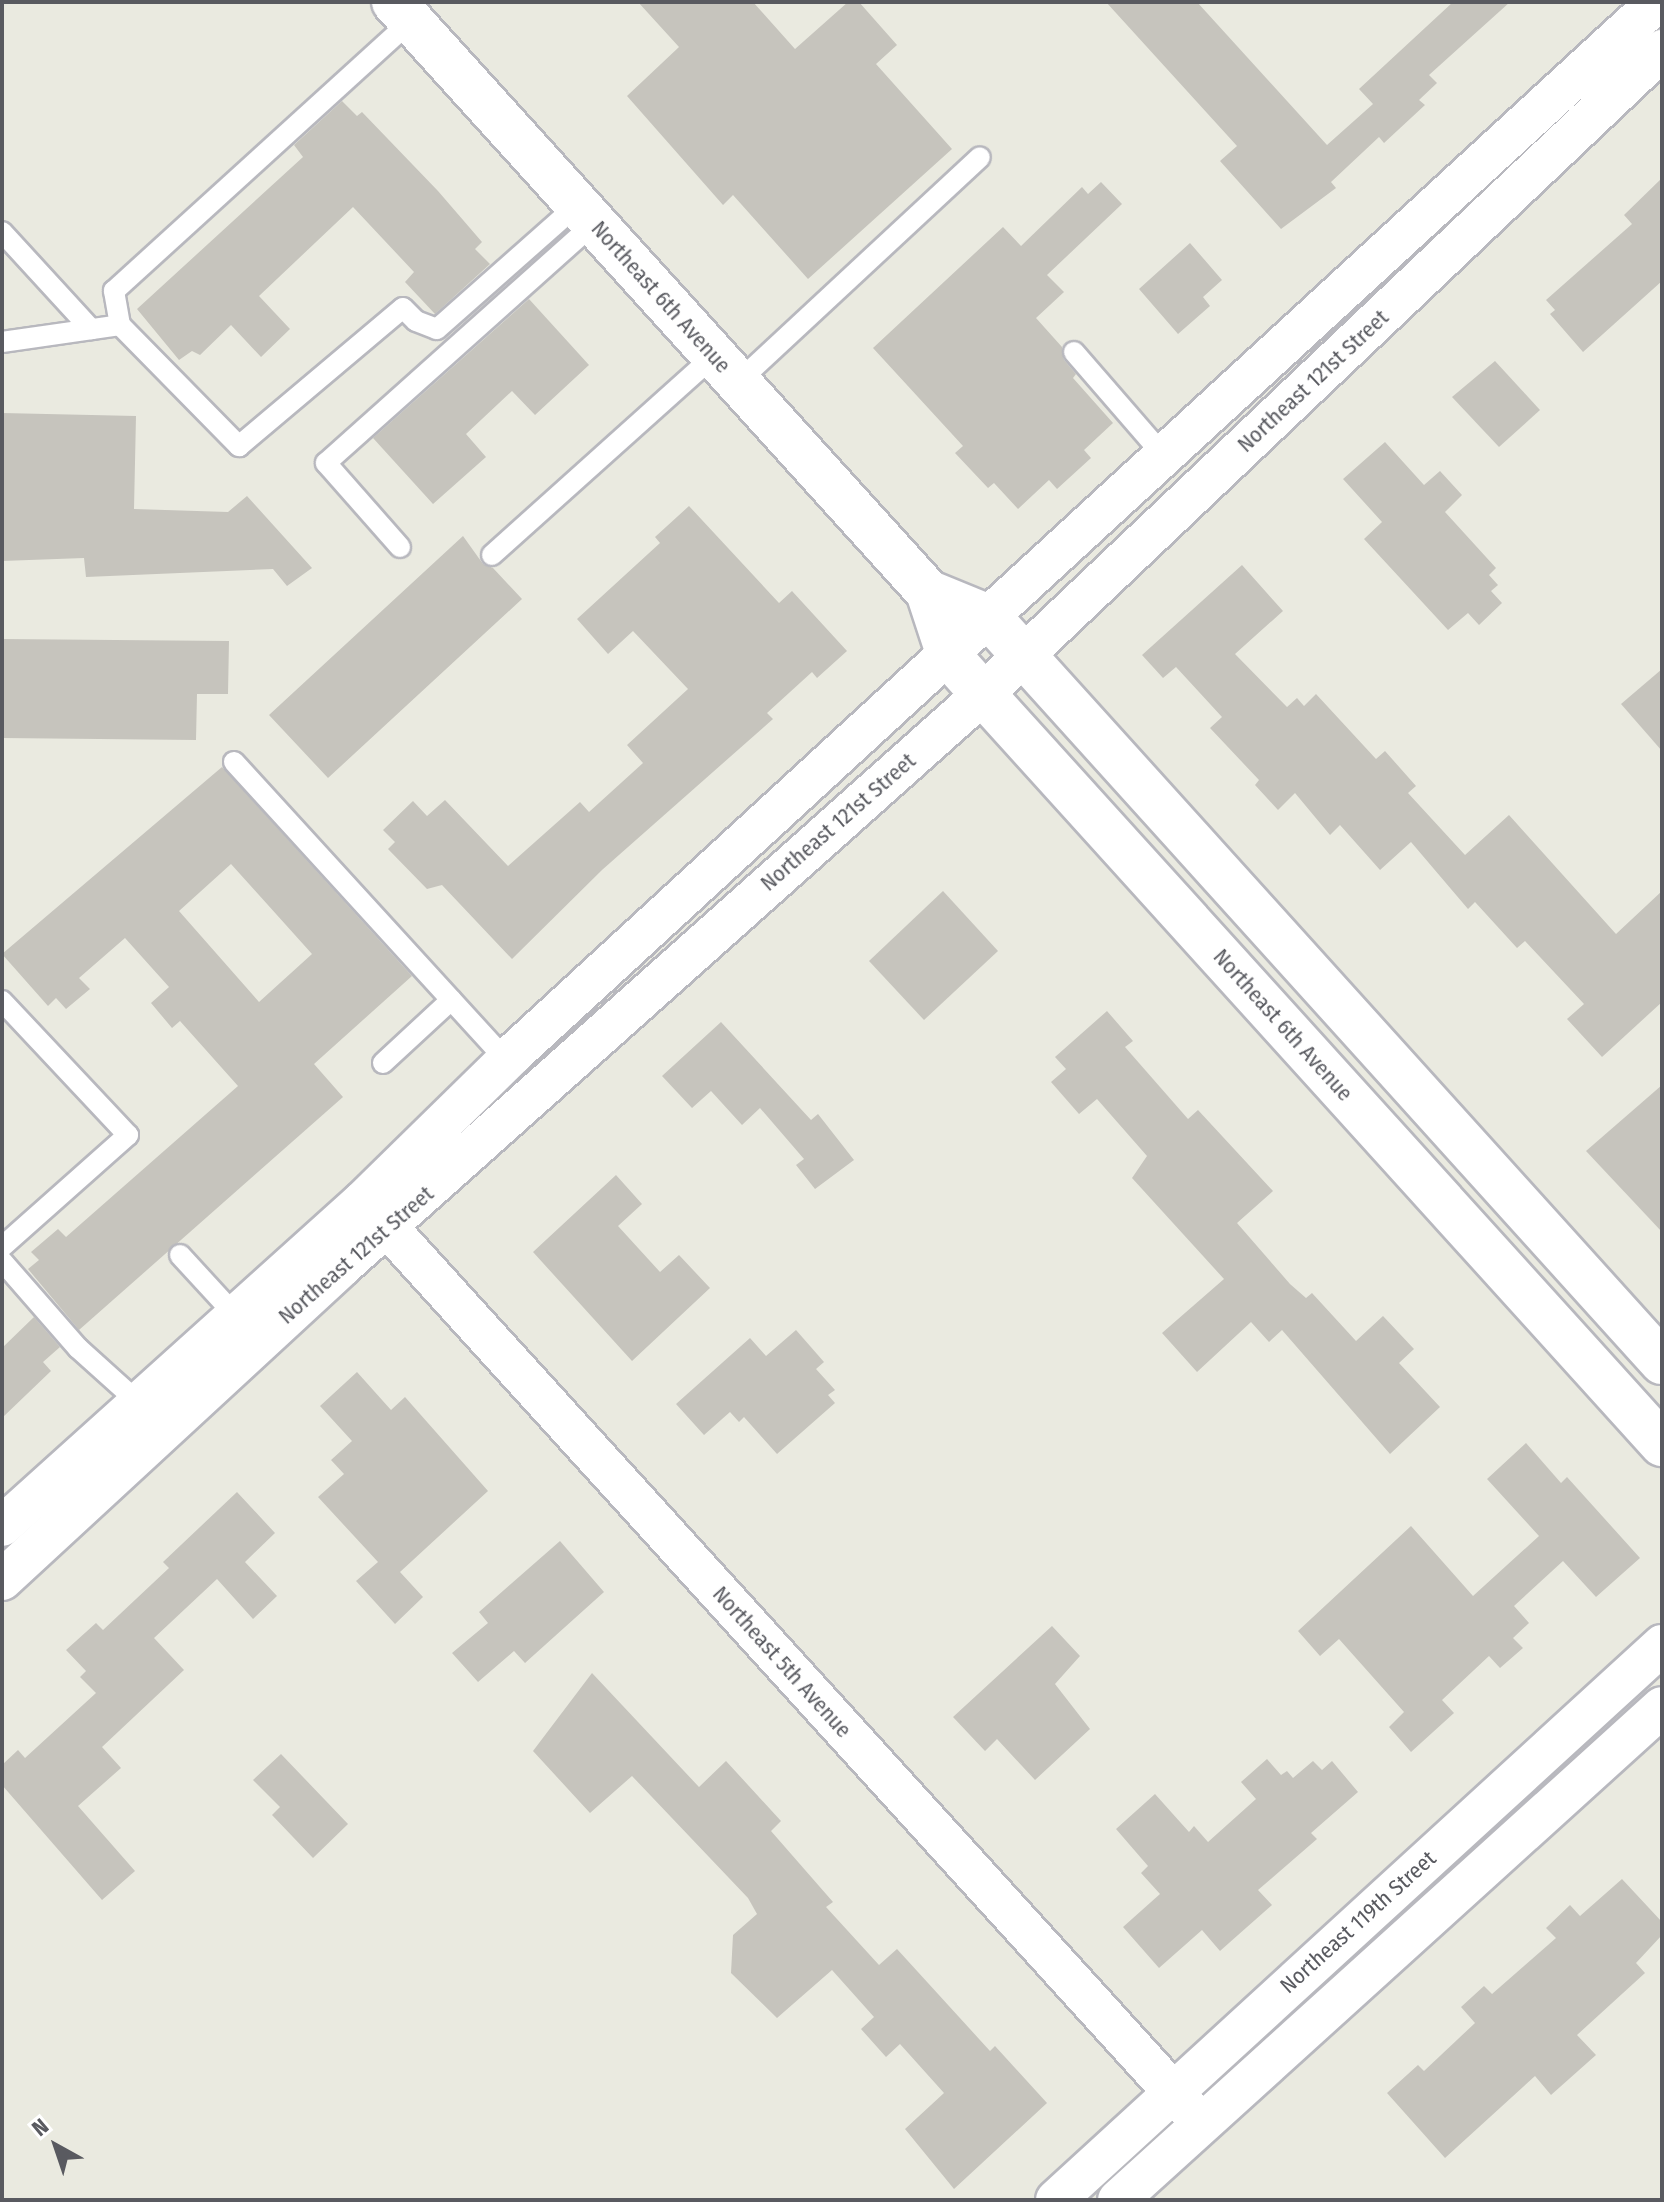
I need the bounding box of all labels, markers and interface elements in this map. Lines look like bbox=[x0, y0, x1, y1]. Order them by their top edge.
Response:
street label: Northeast 6th Avenue bbox=[586, 216, 736, 378]
street label: Northeast 121st Street bbox=[1232, 304, 1394, 458]
street label: Northeast 121st Street bbox=[755, 748, 921, 896]
street label: Northeast 6th Avenue bbox=[1208, 944, 1358, 1106]
street label: Northeast 121st Street bbox=[273, 1181, 439, 1329]
street label: Northeast 5th Avenue bbox=[707, 1581, 857, 1743]
street label: Northeast 119th Street bbox=[1275, 1845, 1441, 1999]
north arrow bbox=[16, 2106, 96, 2186]
text: N bbox=[27, 2113, 54, 2142]

